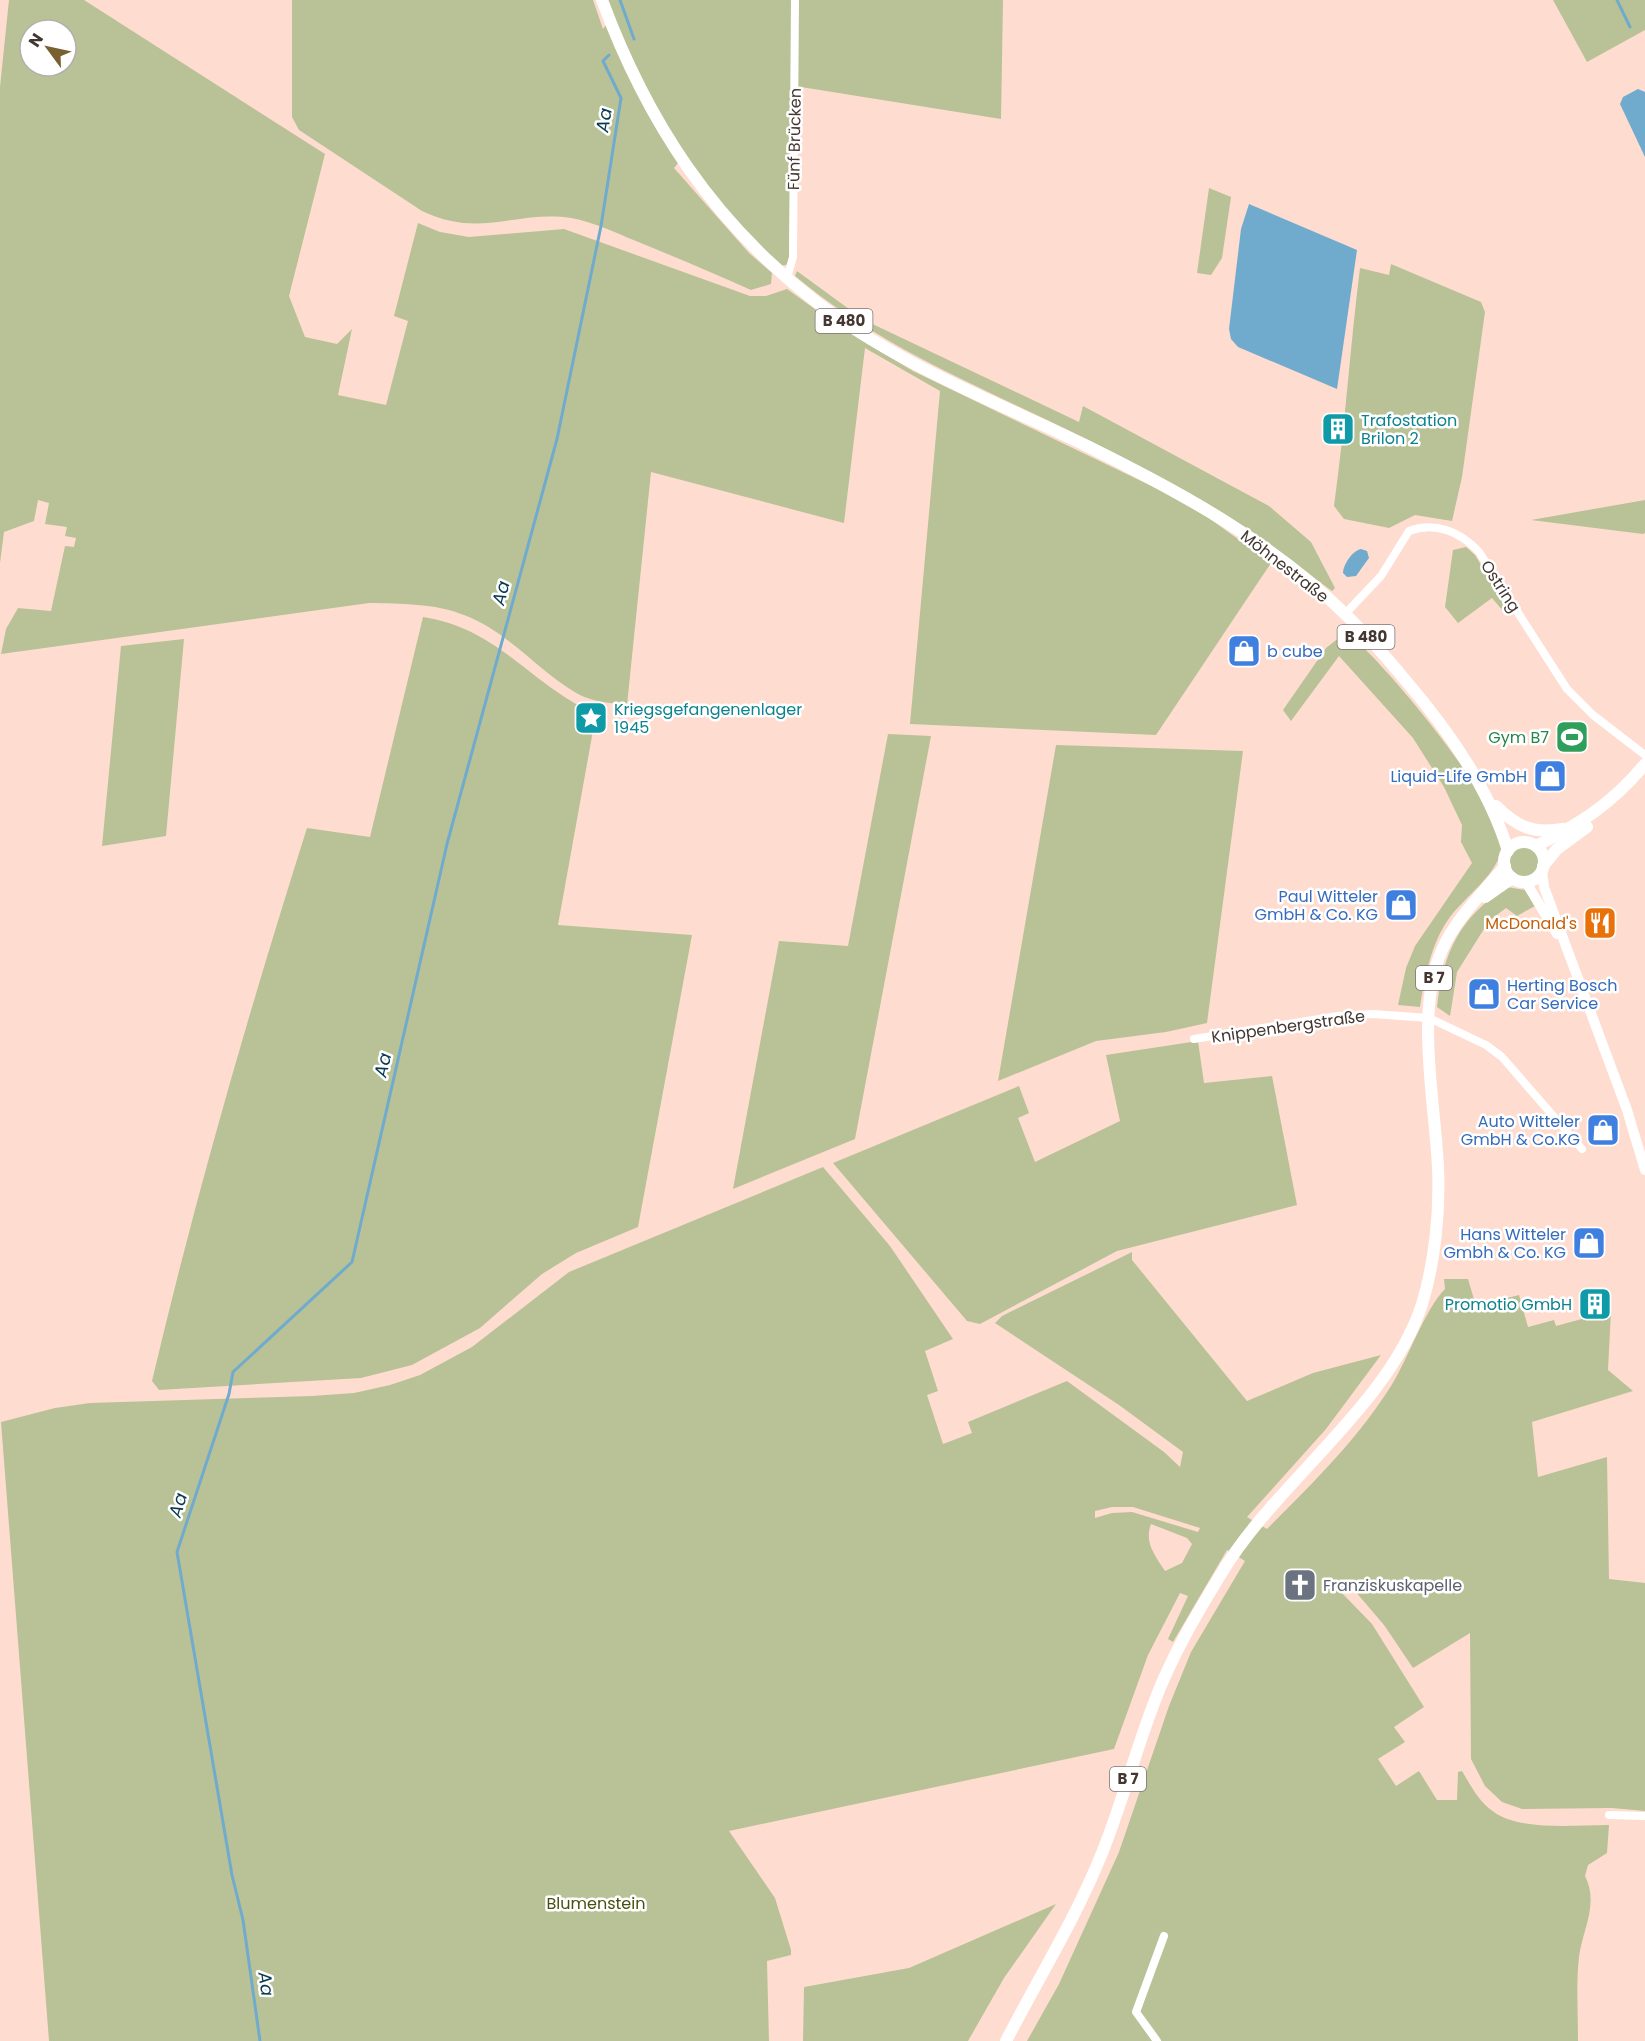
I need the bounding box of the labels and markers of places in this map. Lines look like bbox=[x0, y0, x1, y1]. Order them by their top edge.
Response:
place label: Trafostation Brilon 2 bbox=[1361, 409, 1457, 450]
building icon: Trafostation Brilon 2 bbox=[1320, 411, 1356, 447]
shop icon: b cube bbox=[1226, 633, 1262, 669]
place label: b cube bbox=[1267, 640, 1323, 663]
place label: Kriegsgefangenenlager 1945 bbox=[614, 698, 802, 739]
place icon: Kriegsgefangenenlager 1945 bbox=[573, 700, 609, 736]
sports icon: Gym B7 bbox=[1554, 719, 1590, 755]
place label: Gym B7 bbox=[1488, 726, 1549, 749]
shop icon: Liquid-Life GmbH bbox=[1532, 758, 1568, 794]
place label: Liquid-Life GmbH bbox=[1390, 765, 1527, 788]
place label: Paul Witteler GmbH & Co. KG bbox=[1255, 885, 1378, 926]
shop icon: Paul Witteler GmbH & Co. KG bbox=[1383, 887, 1419, 923]
restaurant icon: McDonald's bbox=[1582, 905, 1618, 941]
place label: McDonald's bbox=[1485, 912, 1577, 935]
place label: Herting Bosch Car Service bbox=[1507, 974, 1617, 1015]
shop icon: Herting Bosch Car Service bbox=[1466, 976, 1502, 1012]
place label: Auto Witteler GmbH & Co.KG bbox=[1461, 1110, 1580, 1151]
shop icon: Auto Witteler GmbH & Co.KG bbox=[1585, 1112, 1621, 1148]
place label: Hans Witteler Gmbh & Co. KG bbox=[1443, 1223, 1566, 1264]
shop icon: Hans Witteler Gmbh & Co. KG bbox=[1571, 1225, 1607, 1261]
building icon: Promotio GmbH bbox=[1577, 1286, 1613, 1322]
place label: Promotio GmbH bbox=[1445, 1293, 1572, 1316]
church icon: Franziskuskapelle bbox=[1282, 1567, 1318, 1603]
place label: Franziskuskapelle bbox=[1323, 1574, 1462, 1597]

